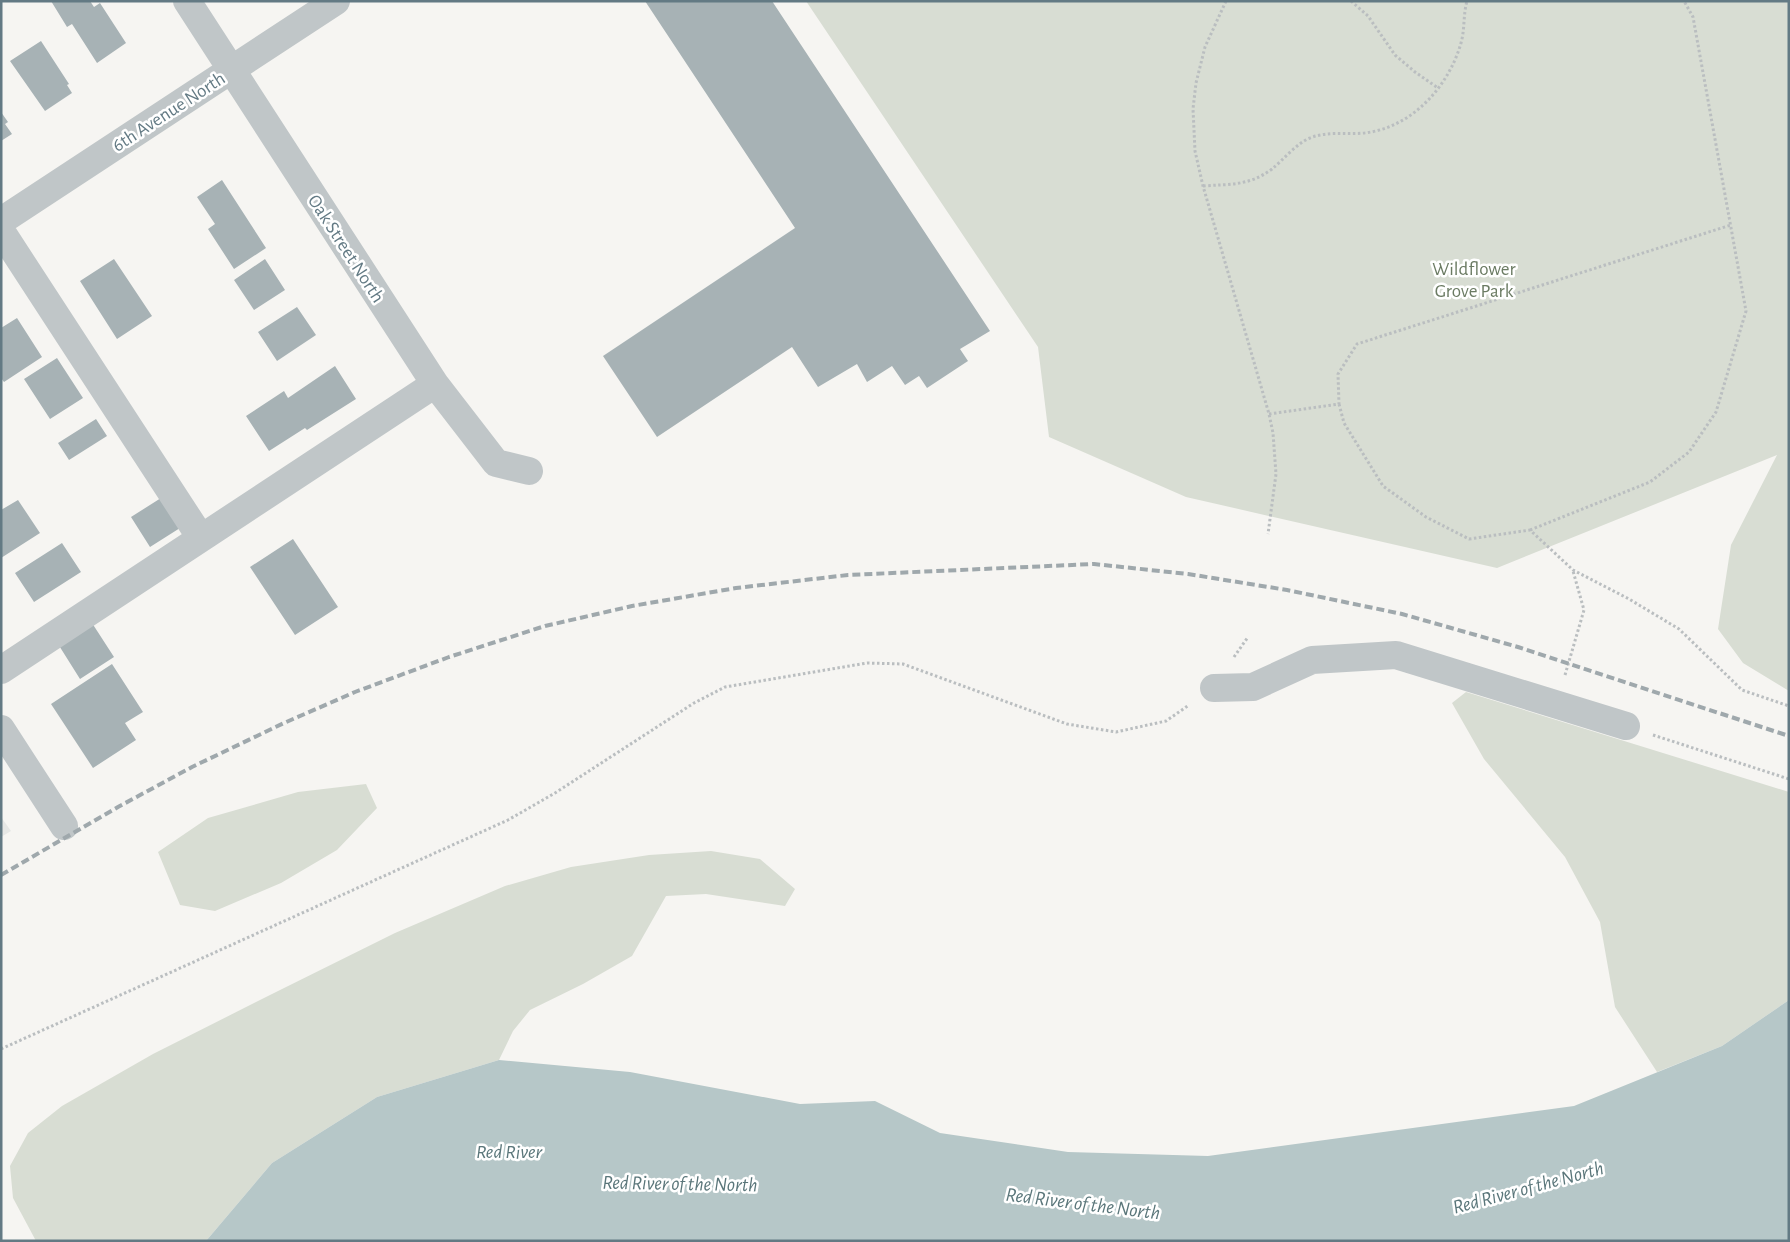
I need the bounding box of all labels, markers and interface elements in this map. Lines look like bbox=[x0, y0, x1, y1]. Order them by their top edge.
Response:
street label: 6th Avenue North bbox=[109, 69, 229, 156]
street label: Oak Street North bbox=[304, 192, 388, 306]
park label: Wildflower Grove Park bbox=[1432, 260, 1516, 301]
water label: Red River bbox=[476, 1142, 543, 1162]
water label: Red River of the North bbox=[1451, 1158, 1606, 1218]
water label: Red River of the North bbox=[602, 1173, 758, 1195]
water label: Red River of the North bbox=[1005, 1185, 1161, 1223]

